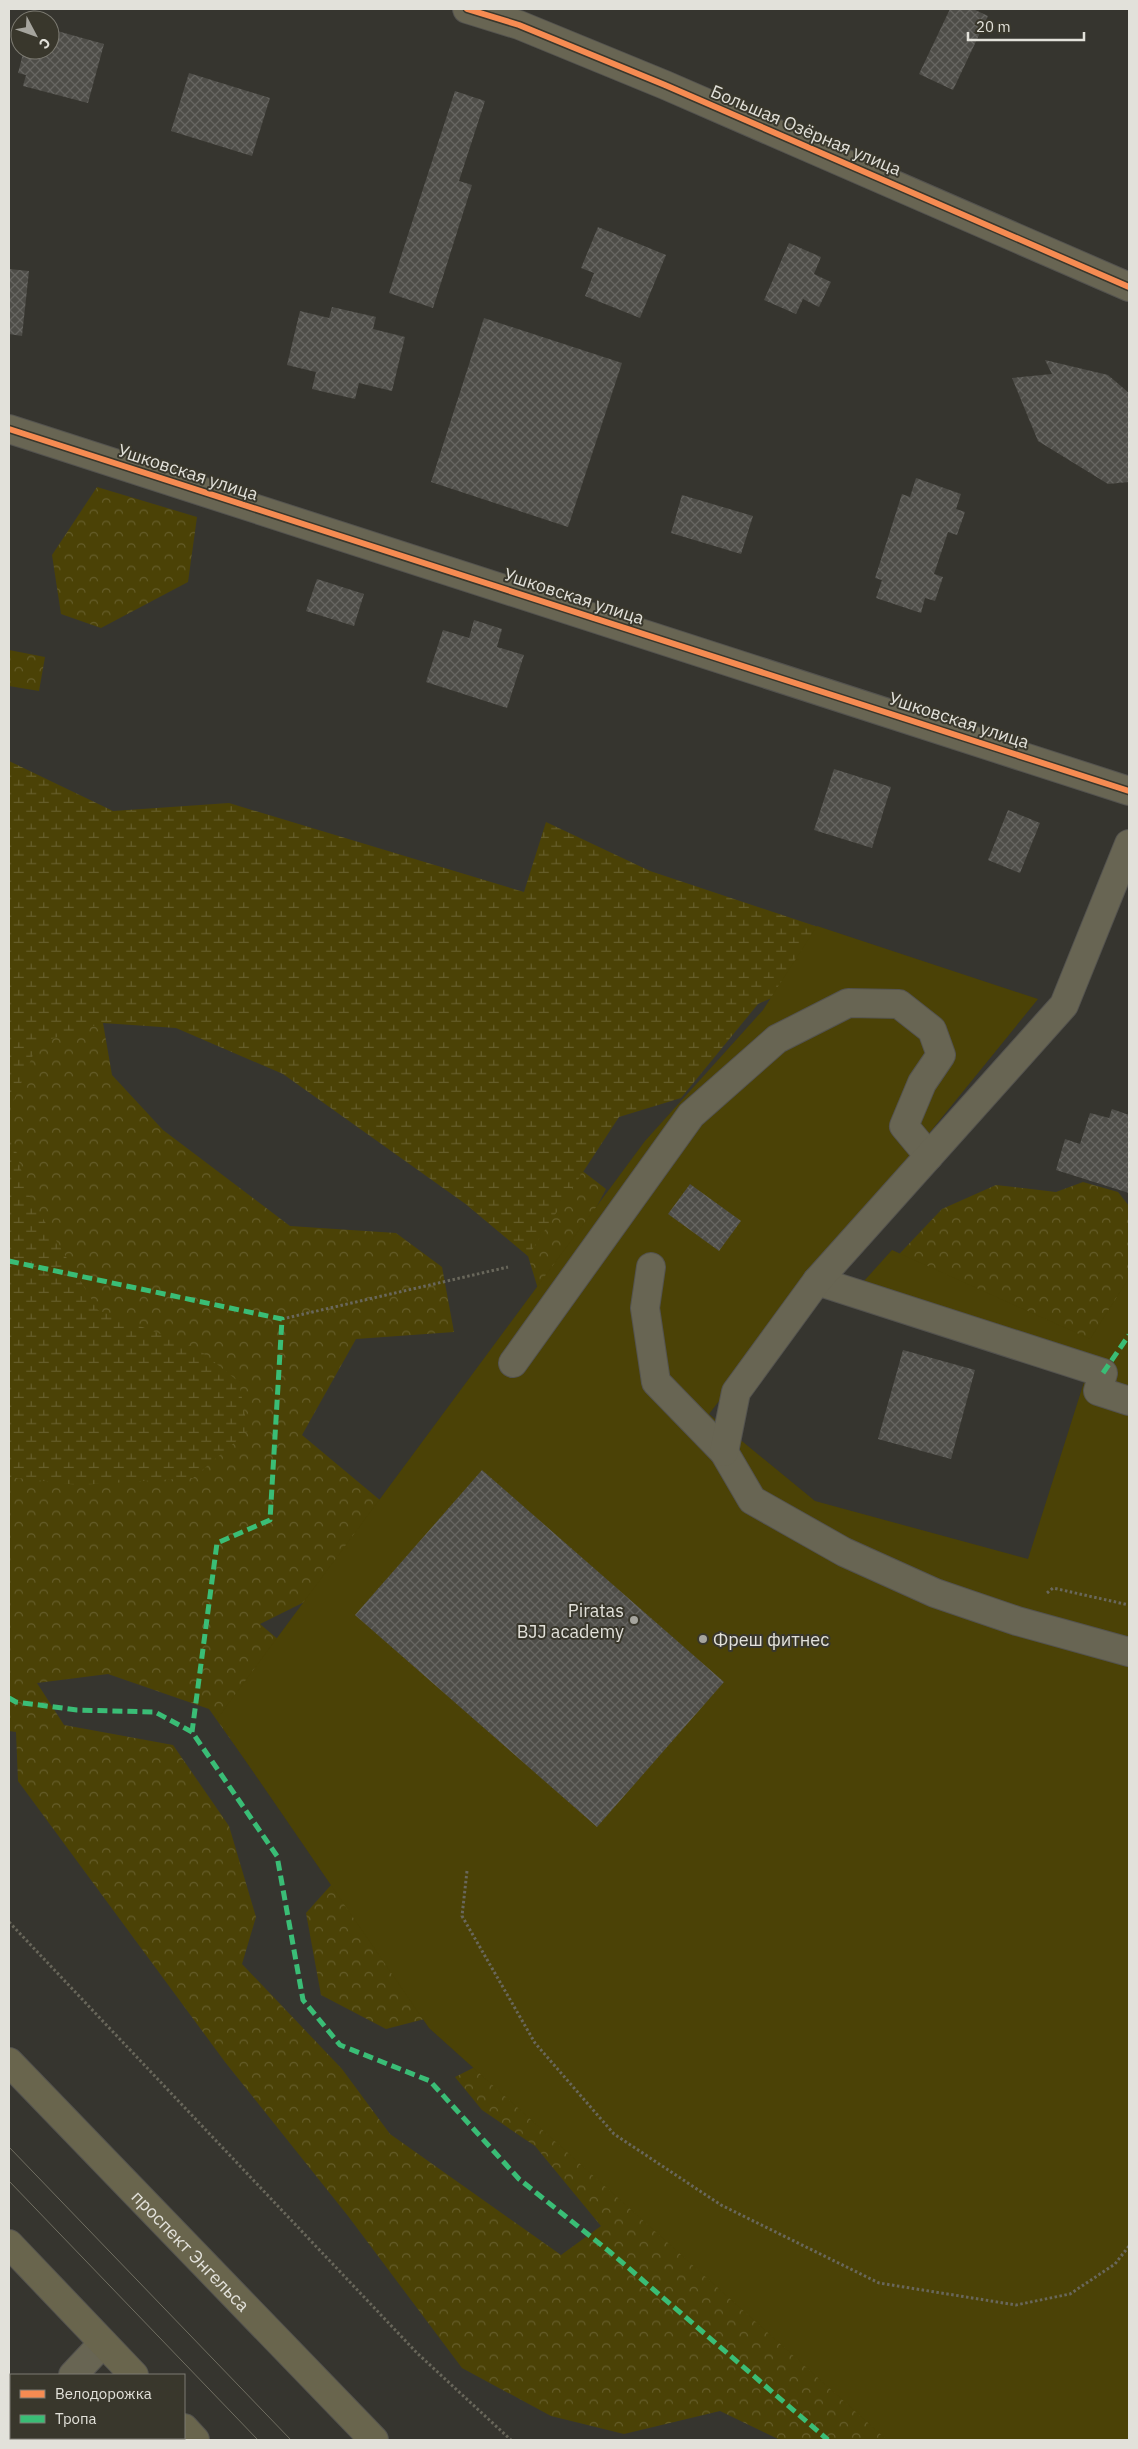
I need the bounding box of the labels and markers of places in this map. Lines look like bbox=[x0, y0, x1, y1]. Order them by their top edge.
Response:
place label: Piratas BJJ academy bbox=[517, 1599, 624, 1643]
marker: Piratas BJJ academy bbox=[628, 1614, 640, 1626]
place label: Фреш фитнес bbox=[713, 1628, 829, 1651]
marker: Фреш фитнес bbox=[697, 1633, 709, 1645]

